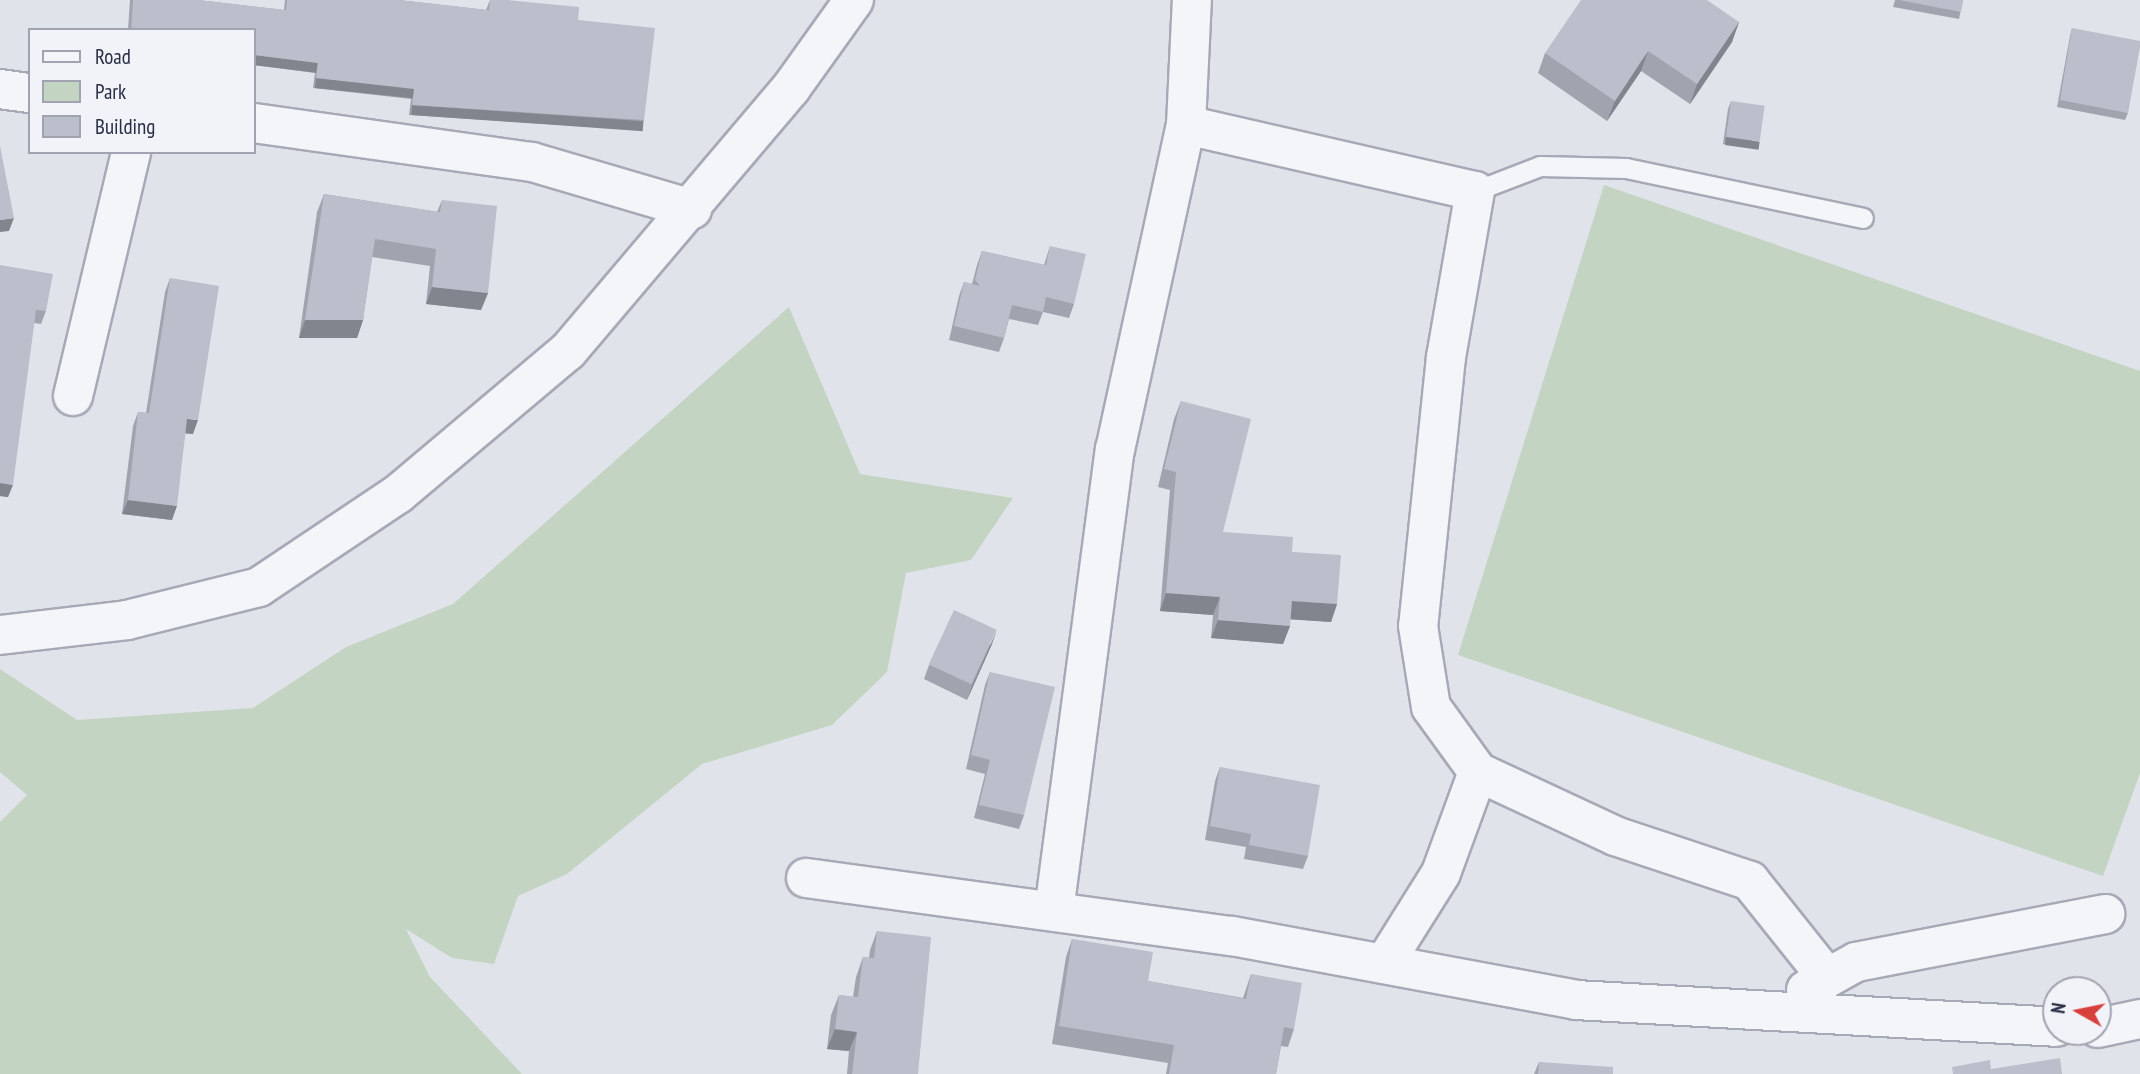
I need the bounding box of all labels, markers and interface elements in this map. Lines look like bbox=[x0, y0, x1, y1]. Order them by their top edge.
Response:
legend bbox=[28, 28, 256, 154]
text: Road bbox=[95, 43, 131, 70]
text: Park bbox=[95, 78, 126, 105]
text: Building bbox=[95, 113, 155, 140]
north arrow bbox=[2042, 976, 2112, 1046]
text: N bbox=[2046, 1001, 2071, 1015]

